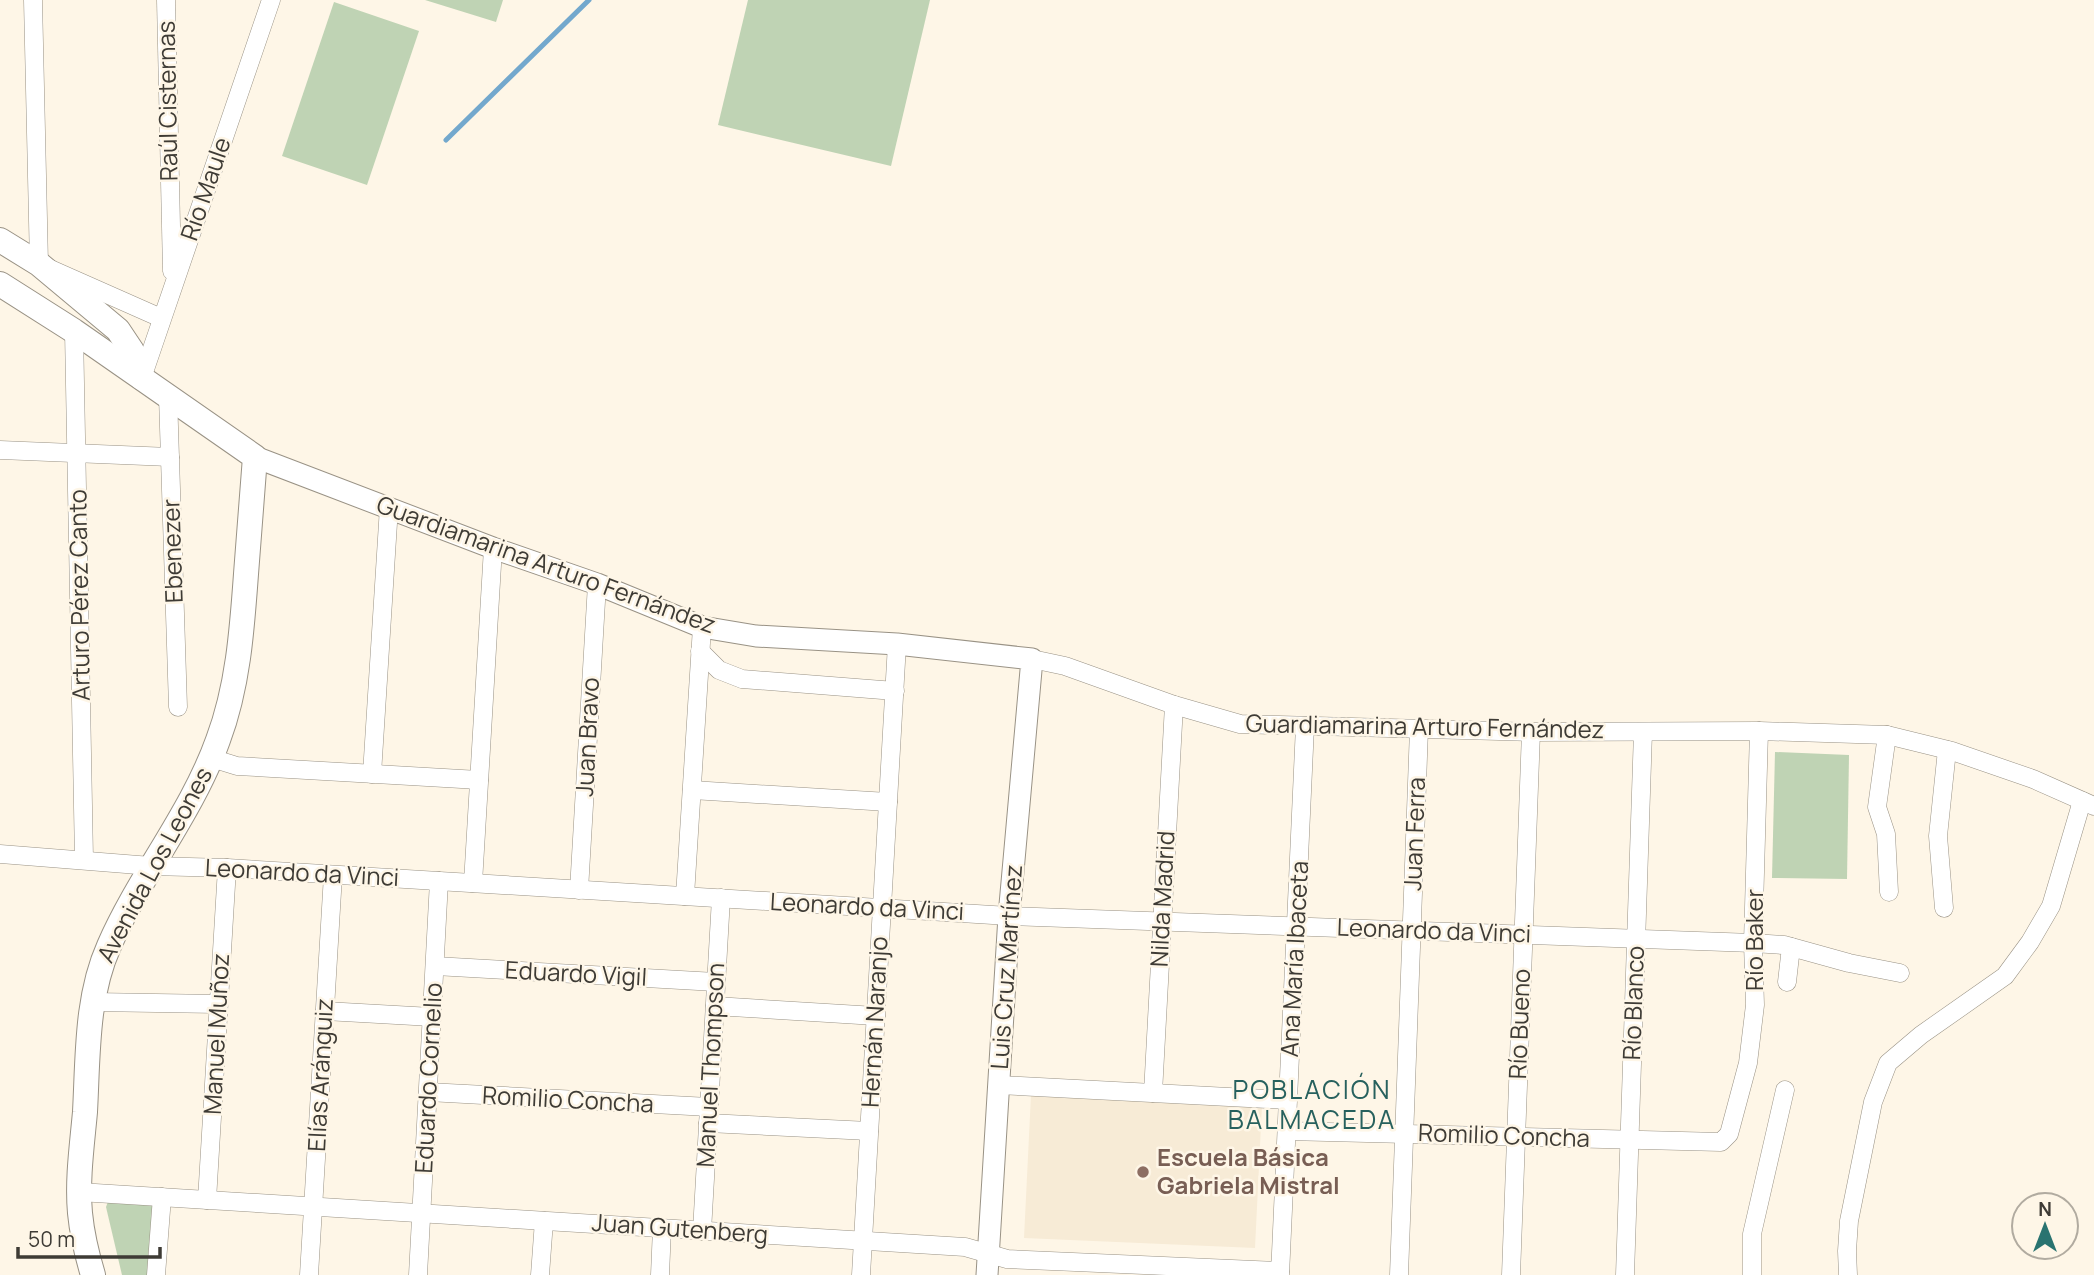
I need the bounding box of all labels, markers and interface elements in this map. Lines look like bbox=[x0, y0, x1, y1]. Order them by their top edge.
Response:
street label: Raúl Cisternas bbox=[149, 20, 184, 182]
street label: Río Maule bbox=[172, 132, 238, 245]
street label: Guardiamarina Arturo Fernández bbox=[372, 487, 721, 640]
street label: Arturo Pérez Canto bbox=[60, 489, 97, 701]
street label: Ebenezer bbox=[153, 498, 190, 604]
street label: Juan Bravo bbox=[567, 676, 606, 797]
street label: Guardiamarina Arturo Fernández bbox=[1245, 706, 1605, 745]
street label: Avenida Los Leones bbox=[88, 761, 219, 968]
street label: Juan Ferra bbox=[1395, 777, 1432, 891]
street label: Nilda Madrid bbox=[1141, 830, 1182, 968]
street label: Leonardo da Vinci bbox=[204, 850, 400, 893]
street label: Ana María Ibaceta bbox=[1272, 860, 1315, 1058]
street label: Luis Cruz Martínez bbox=[982, 863, 1029, 1070]
street label: Leonardo da Vinci bbox=[769, 884, 965, 927]
street label: Río Baker bbox=[1737, 889, 1770, 991]
street label: Leonardo da Vinci bbox=[1336, 910, 1532, 949]
street label: Hernán Naranjo bbox=[853, 935, 894, 1108]
street label: Río Blanco bbox=[1614, 945, 1651, 1061]
street label: Manuel Muñoz bbox=[195, 952, 236, 1115]
street label: Eduardo Vigil bbox=[504, 952, 648, 993]
street label: Manuel Thompson bbox=[688, 962, 731, 1168]
street label: Río Bueno bbox=[1500, 968, 1537, 1080]
street label: Eduardo Cornelio bbox=[406, 982, 449, 1174]
street label: Elías Aránguiz bbox=[299, 997, 340, 1152]
district label: POBLACIÓN BALMACEDA bbox=[1228, 1071, 1396, 1137]
street label: Romilio Concha bbox=[481, 1078, 655, 1119]
street label: Romilio Concha bbox=[1418, 1115, 1591, 1154]
place label: Escuela Básica Gabriela Mistral bbox=[1157, 1140, 1340, 1201]
marker: Escuela Básica Gabriela Mistral bbox=[1135, 1164, 1151, 1180]
north arrow bbox=[2010, 1191, 2080, 1261]
text: N bbox=[2038, 1196, 2052, 1222]
street label: Juan Gutenberg bbox=[591, 1205, 769, 1250]
scale bar bbox=[18, 1216, 159, 1260]
text: 50 m bbox=[28, 1225, 75, 1253]

